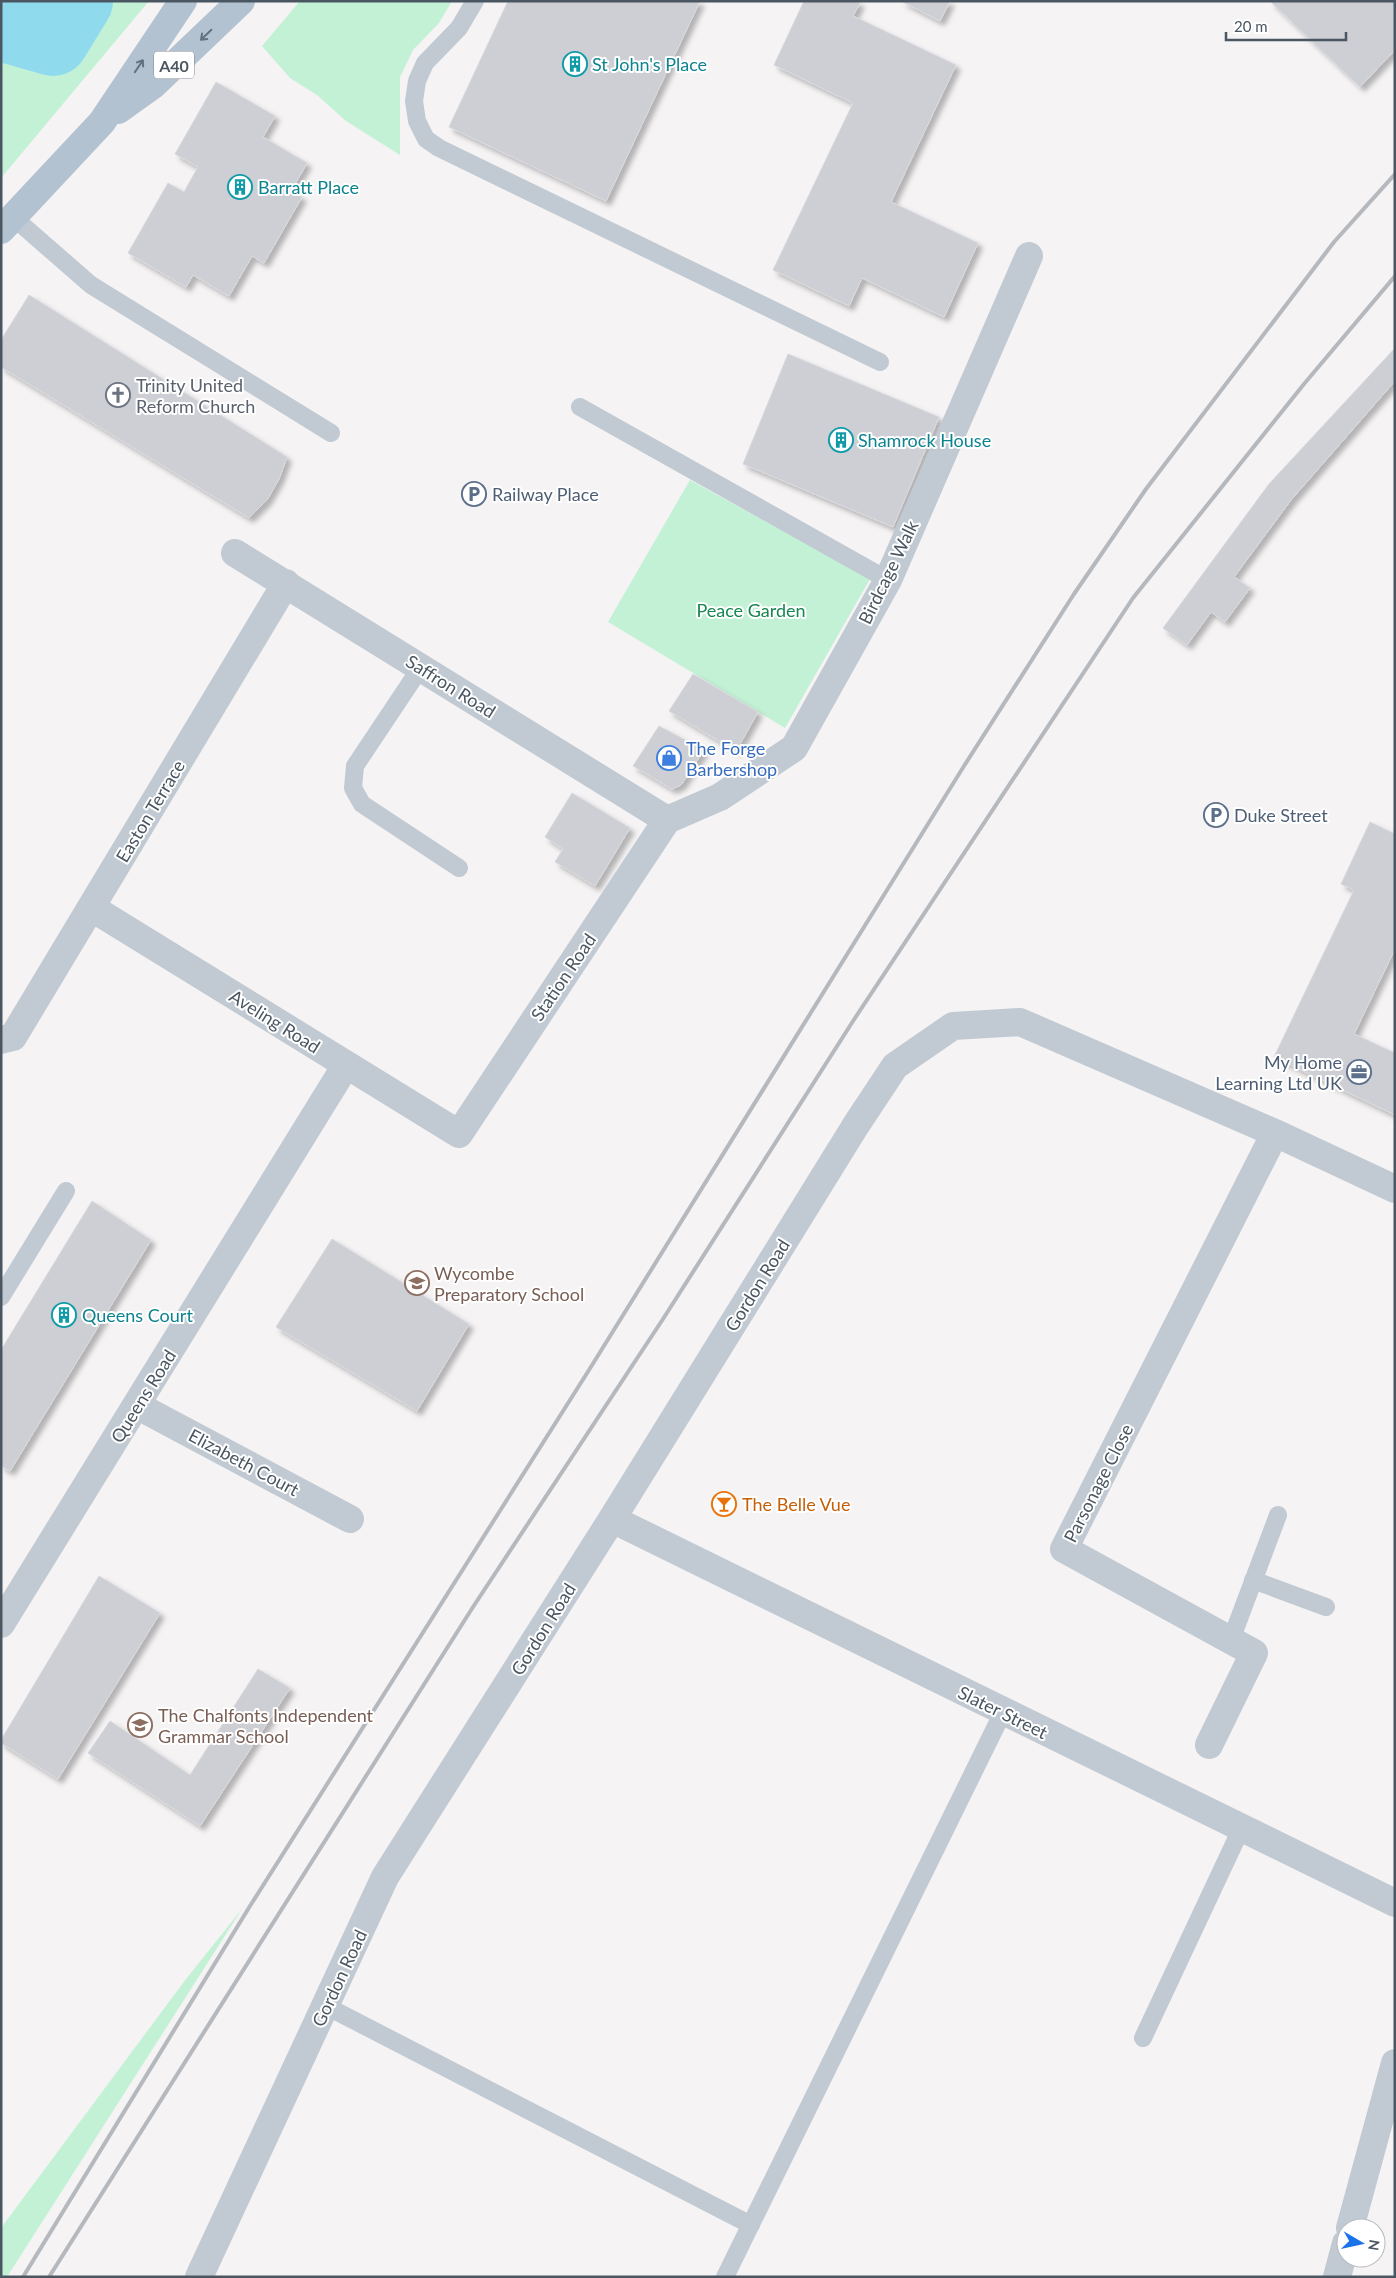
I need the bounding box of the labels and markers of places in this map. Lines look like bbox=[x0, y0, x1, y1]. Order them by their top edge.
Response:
building icon: St John's Place bbox=[562, 51, 588, 77]
place label: St John's Place bbox=[592, 53, 707, 75]
building icon: Barratt Place bbox=[227, 174, 253, 200]
place label: Barratt Place bbox=[258, 176, 359, 198]
place label: Trinity United Reform Church bbox=[136, 374, 255, 417]
church icon: Trinity United Reform Church bbox=[105, 382, 131, 408]
building icon: Shamrock House bbox=[828, 427, 854, 453]
place label: Shamrock House bbox=[858, 429, 991, 451]
parking icon: Railway Place bbox=[461, 481, 487, 507]
place label: Railway Place bbox=[492, 483, 599, 505]
place label: The Forge Barbershop bbox=[686, 737, 777, 780]
shop icon: The Forge Barbershop bbox=[656, 745, 682, 771]
parking icon: Duke Street bbox=[1203, 802, 1229, 828]
place label: Duke Street bbox=[1234, 804, 1328, 826]
place label: My Home Learning Ltd UK bbox=[1215, 1051, 1342, 1094]
office icon: My Home Learning Ltd UK bbox=[1346, 1059, 1372, 1085]
place label: Wycombe Preparatory School bbox=[434, 1262, 584, 1305]
school or university icon: Wycombe Preparatory School bbox=[404, 1270, 430, 1296]
building icon: Queens Court bbox=[51, 1302, 77, 1328]
place label: Queens Court bbox=[82, 1304, 193, 1326]
bar icon: The Belle Vue bbox=[711, 1491, 737, 1517]
place label: The Belle Vue bbox=[742, 1493, 850, 1515]
place label: The Chalfonts Independent Grammar School bbox=[158, 1704, 374, 1747]
school or university icon: The Chalfonts Independent Grammar School bbox=[127, 1712, 153, 1738]

